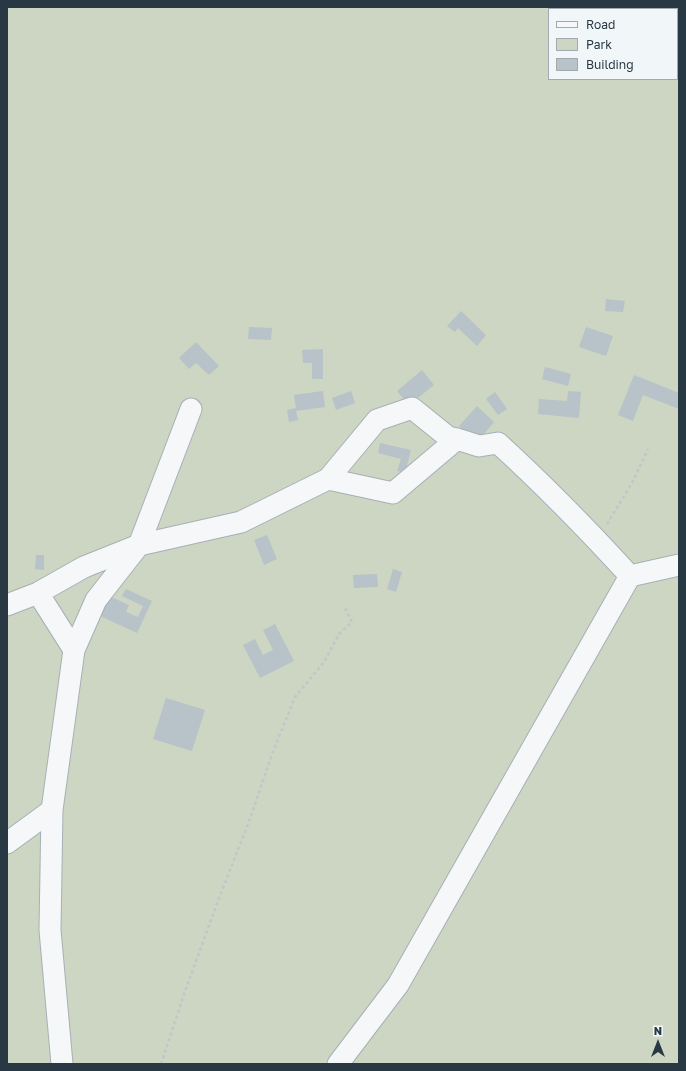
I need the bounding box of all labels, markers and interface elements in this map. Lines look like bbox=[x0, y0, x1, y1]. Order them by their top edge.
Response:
legend bbox=[548, 8, 678, 80]
text: Road bbox=[586, 17, 615, 32]
text: Park bbox=[586, 37, 612, 52]
text: Building bbox=[586, 57, 634, 72]
north arrow bbox=[638, 1023, 678, 1063]
text: N bbox=[654, 1024, 662, 1037]

